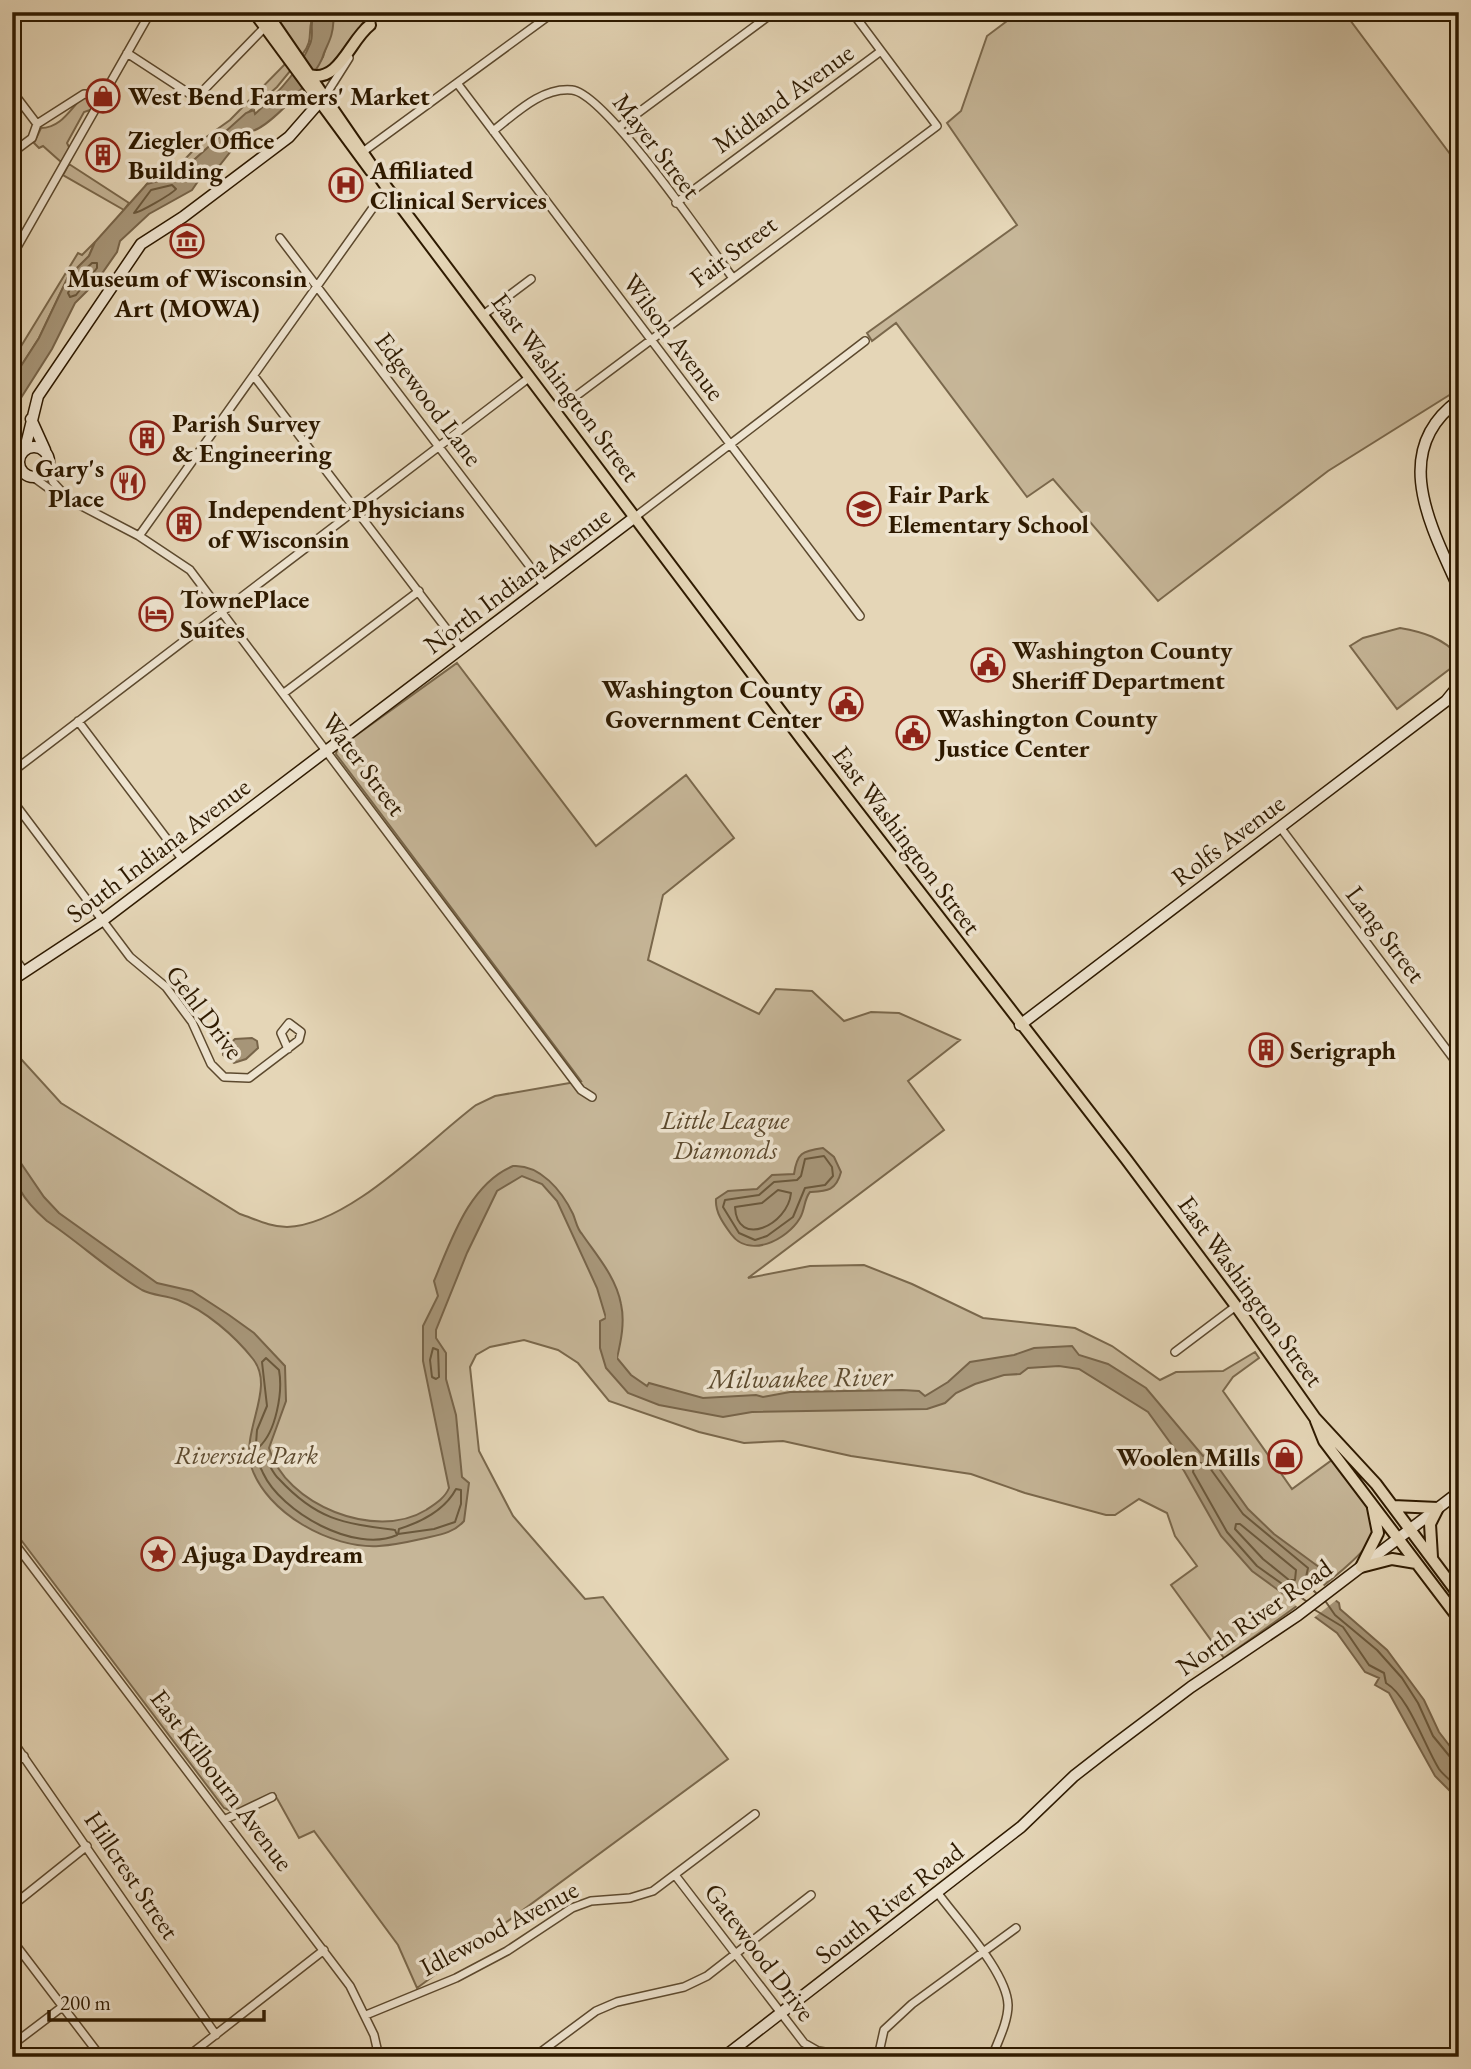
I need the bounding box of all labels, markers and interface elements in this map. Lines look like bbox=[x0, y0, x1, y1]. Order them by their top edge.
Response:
street label: Midland Avenue bbox=[706, 35, 860, 161]
shop icon: West Bend Farmers' Market bbox=[84, 77, 122, 115]
place label: West Bend Farmers' Market bbox=[128, 79, 430, 113]
street label: Mayer Street bbox=[605, 86, 709, 206]
place label: Ziegler Office Building bbox=[128, 123, 274, 187]
building icon: Ziegler Office Building bbox=[84, 136, 122, 174]
place label: Affiliated Clinical Services bbox=[369, 153, 547, 217]
hospital icon: Affiliated Clinical Services bbox=[327, 166, 365, 204]
street label: Fair Street bbox=[683, 207, 783, 295]
museum icon: Museum of Wisconsin Art (MOWA) bbox=[168, 222, 206, 260]
place label: Museum of Wisconsin Art (MOWA) bbox=[67, 261, 308, 325]
street label: Wilson Avenue bbox=[615, 267, 733, 407]
street label: East Washington Street bbox=[484, 286, 648, 488]
street label: Edgewood Lane bbox=[367, 325, 491, 473]
place label: Parish Survey & Engineering bbox=[172, 406, 333, 470]
building icon: Parish Survey & Engineering bbox=[128, 419, 166, 457]
place label: Gary's Place bbox=[35, 451, 104, 515]
restaurant icon: Gary's Place bbox=[109, 464, 147, 502]
place label: Fair Park Elementary School bbox=[888, 477, 1089, 541]
school or university icon: Fair Park Elementary School bbox=[845, 490, 883, 528]
place label: Independent Physicians of Wisconsin bbox=[208, 492, 465, 556]
street label: North Indiana Avenue bbox=[417, 499, 617, 661]
building icon: Independent Physicians of Wisconsin bbox=[165, 505, 203, 543]
place label: TownePlace Suites bbox=[180, 582, 310, 646]
hotel icon: TownePlace Suites bbox=[137, 595, 175, 633]
place label: Washington County Sheriff Department bbox=[1012, 633, 1233, 697]
public building icon: Washington County Sheriff Department bbox=[969, 646, 1007, 684]
place label: Washington County Government Center bbox=[602, 672, 822, 736]
public building icon: Washington County Government Center bbox=[827, 685, 865, 723]
place label: Washington County Justice Center bbox=[934, 701, 1158, 765]
street label: Water Street bbox=[314, 705, 414, 823]
public building icon: Washington County Justice Center bbox=[894, 714, 932, 752]
street label: East Washington Street bbox=[825, 739, 989, 941]
street label: South Indiana Avenue bbox=[59, 770, 257, 930]
street label: Rolfs Avenue bbox=[1164, 786, 1292, 894]
street label: Lang Street bbox=[1338, 879, 1434, 989]
street label: Gehl Drive bbox=[158, 958, 252, 1066]
building icon: Serigraph bbox=[1247, 1031, 1285, 1069]
place label: Serigraph bbox=[1290, 1033, 1397, 1067]
park label: Little League Diamonds bbox=[660, 1103, 790, 1167]
street label: East Washington Street bbox=[1170, 1189, 1332, 1393]
water label: Milwaukee River bbox=[706, 1357, 894, 1397]
park label: Riverside Park bbox=[174, 1438, 318, 1472]
shop icon: Woolen Mills bbox=[1266, 1438, 1304, 1476]
place label: Woolen Mills bbox=[1116, 1440, 1260, 1474]
place icon: Ajuga Daydream bbox=[139, 1535, 177, 1573]
place label: Ajuga Daydream bbox=[181, 1537, 363, 1571]
street label: North River Road bbox=[1169, 1550, 1339, 1683]
street label: East Kilbourn Avenue bbox=[143, 1682, 301, 1878]
street label: Hillcrest Street bbox=[77, 1804, 187, 1946]
street label: South River Road bbox=[808, 1834, 971, 1972]
street label: Idlewood Avenue bbox=[414, 1872, 584, 1984]
street label: Gatewood Drive bbox=[697, 1876, 823, 2028]
scale bar bbox=[49, 1978, 264, 2022]
text: 200 m bbox=[60, 1989, 111, 2016]

